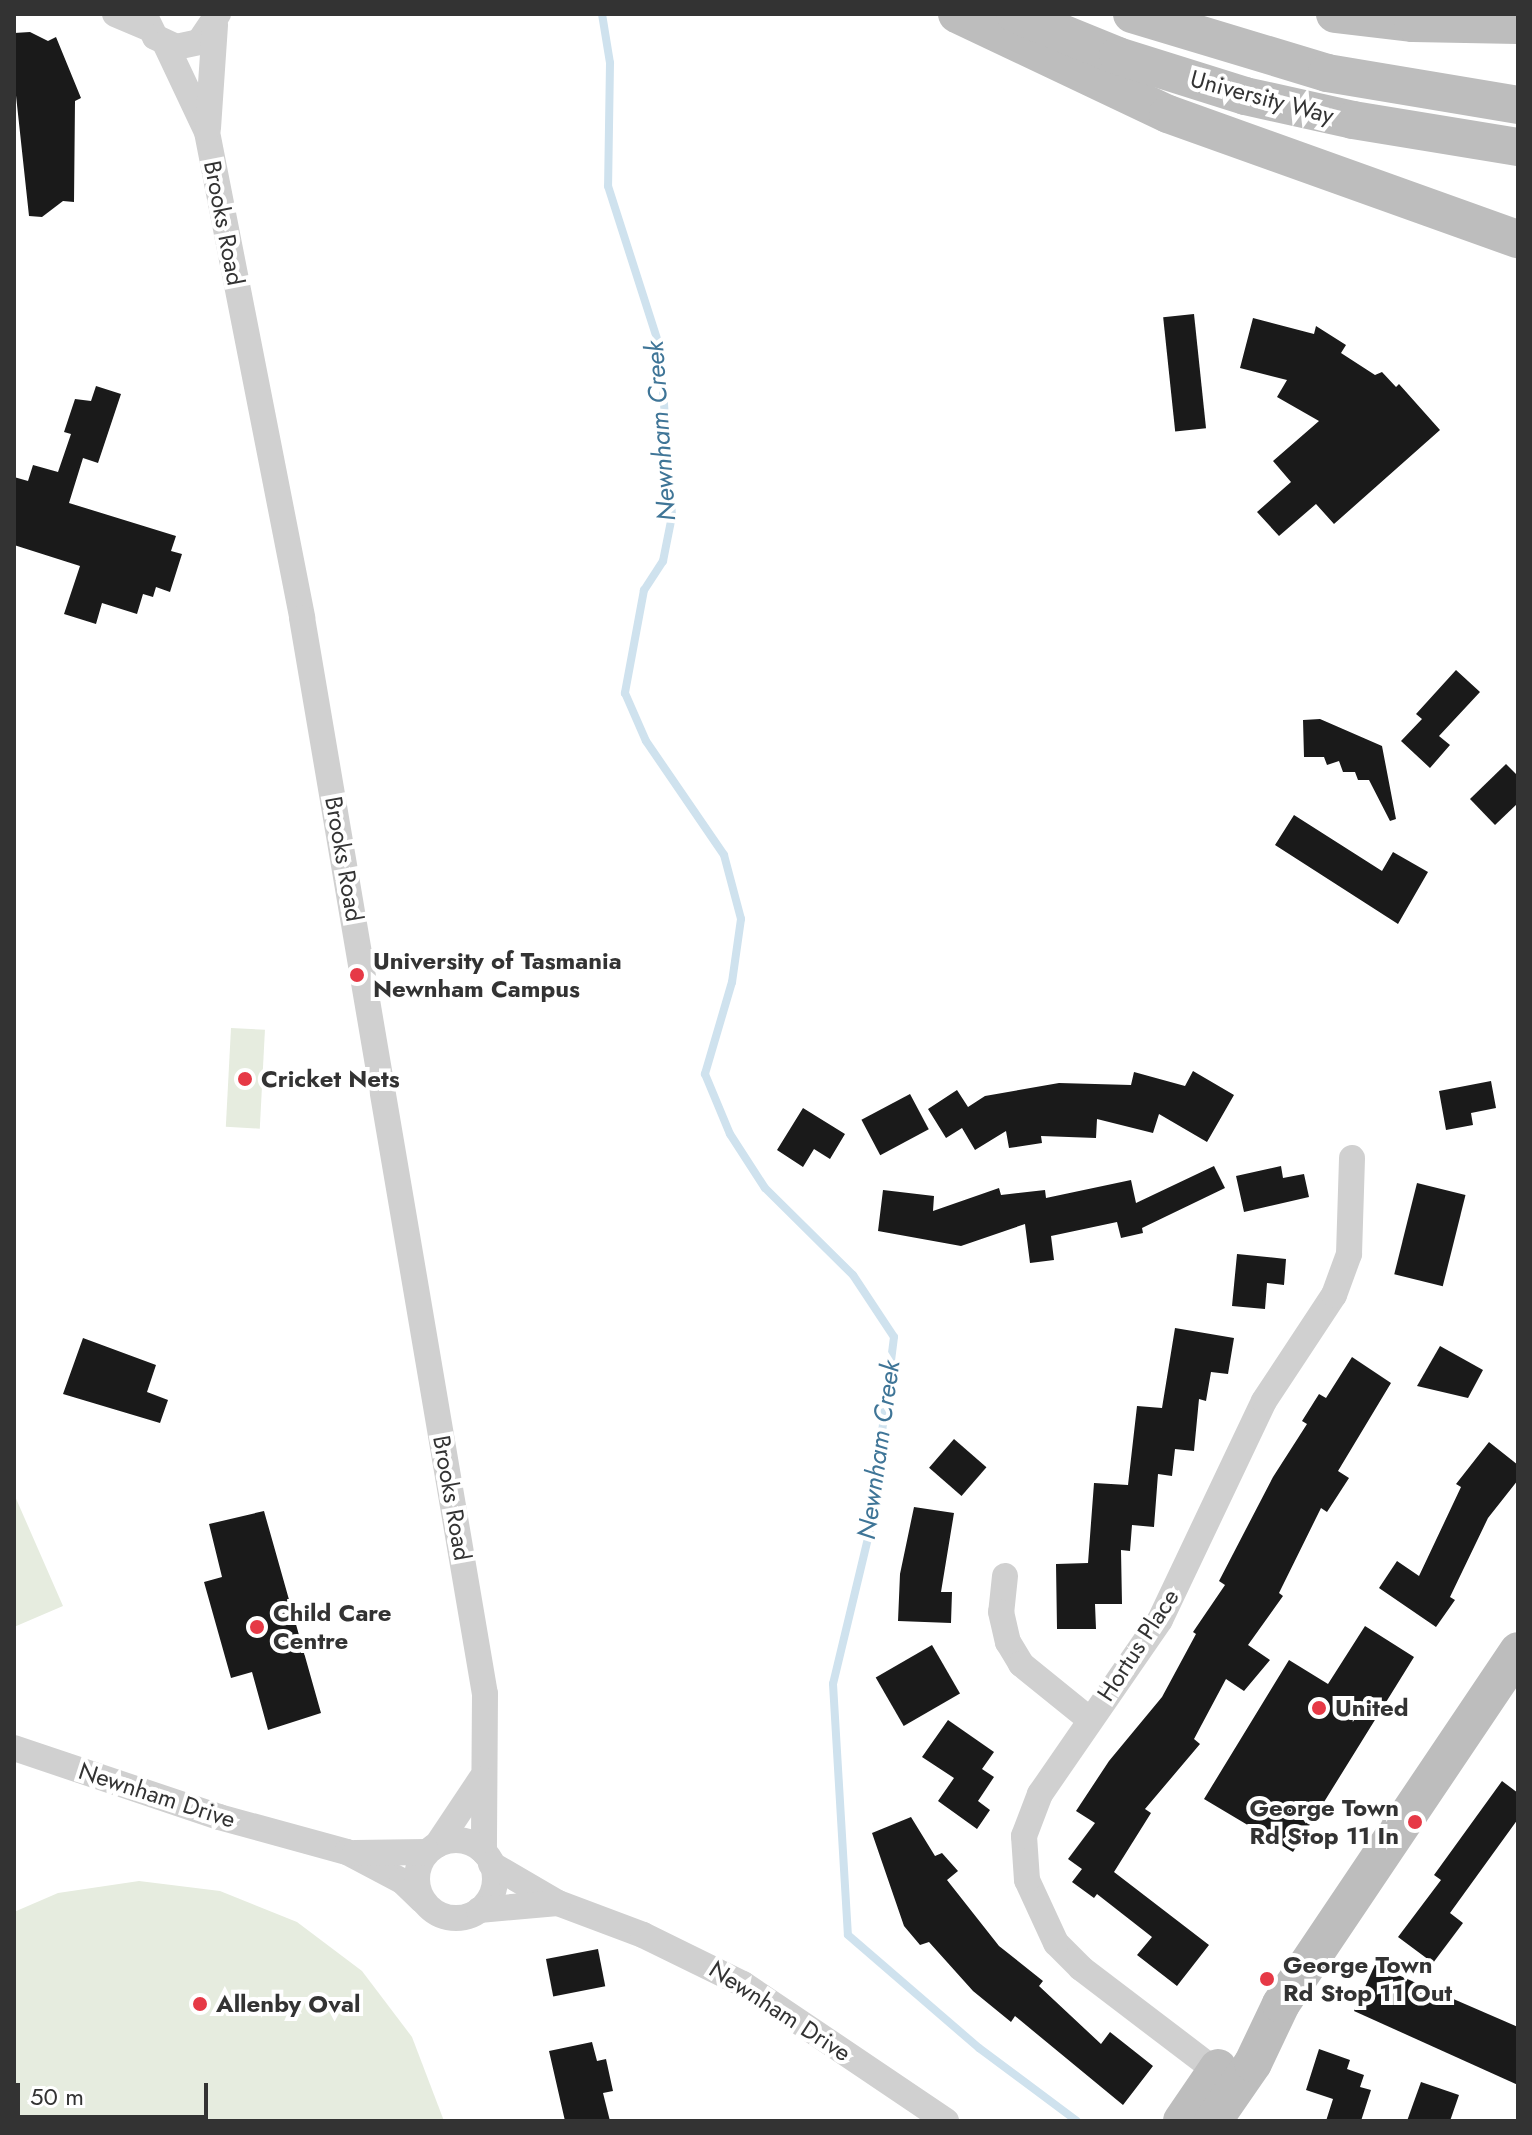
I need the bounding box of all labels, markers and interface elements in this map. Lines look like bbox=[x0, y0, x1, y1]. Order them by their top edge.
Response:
street label: University Way bbox=[1187, 64, 1337, 130]
street label: Brooks Road bbox=[198, 158, 250, 288]
water label: Newnham Creek bbox=[639, 340, 683, 522]
street label: Brooks Road bbox=[319, 794, 369, 924]
place label: University of Tasmania Newnham Campus bbox=[373, 947, 622, 1003]
marker: University of Tasmania Newnham Campus bbox=[348, 966, 366, 984]
place label: Cricket Nets bbox=[261, 1065, 400, 1093]
marker: Cricket Nets bbox=[236, 1070, 254, 1088]
water label: Newnham Creek bbox=[851, 1359, 907, 1541]
street label: Brooks Road bbox=[427, 1433, 477, 1563]
street label: Hortus Place bbox=[1091, 1584, 1185, 1706]
place label: Child Care Centre bbox=[273, 1599, 392, 1655]
marker: Child Care Centre bbox=[248, 1618, 266, 1636]
place label: United bbox=[1335, 1694, 1408, 1722]
marker: United bbox=[1310, 1699, 1328, 1717]
street label: Newnham Drive bbox=[75, 1756, 239, 1834]
place label: George Town Rd Stop 11 In bbox=[1250, 1794, 1399, 1850]
marker: George Town Rd Stop 11 In bbox=[1406, 1813, 1424, 1831]
place label: George Town Rd Stop 11 Out bbox=[1283, 1951, 1452, 2007]
street label: Newnham Drive bbox=[704, 1955, 856, 2067]
marker: George Town Rd Stop 11 Out bbox=[1258, 1970, 1276, 1988]
place label: Allenby Oval bbox=[216, 1990, 360, 2018]
marker: Allenby Oval bbox=[191, 1995, 209, 2013]
scale bar bbox=[20, 2067, 212, 2117]
text: 50 m bbox=[30, 2079, 84, 2114]

